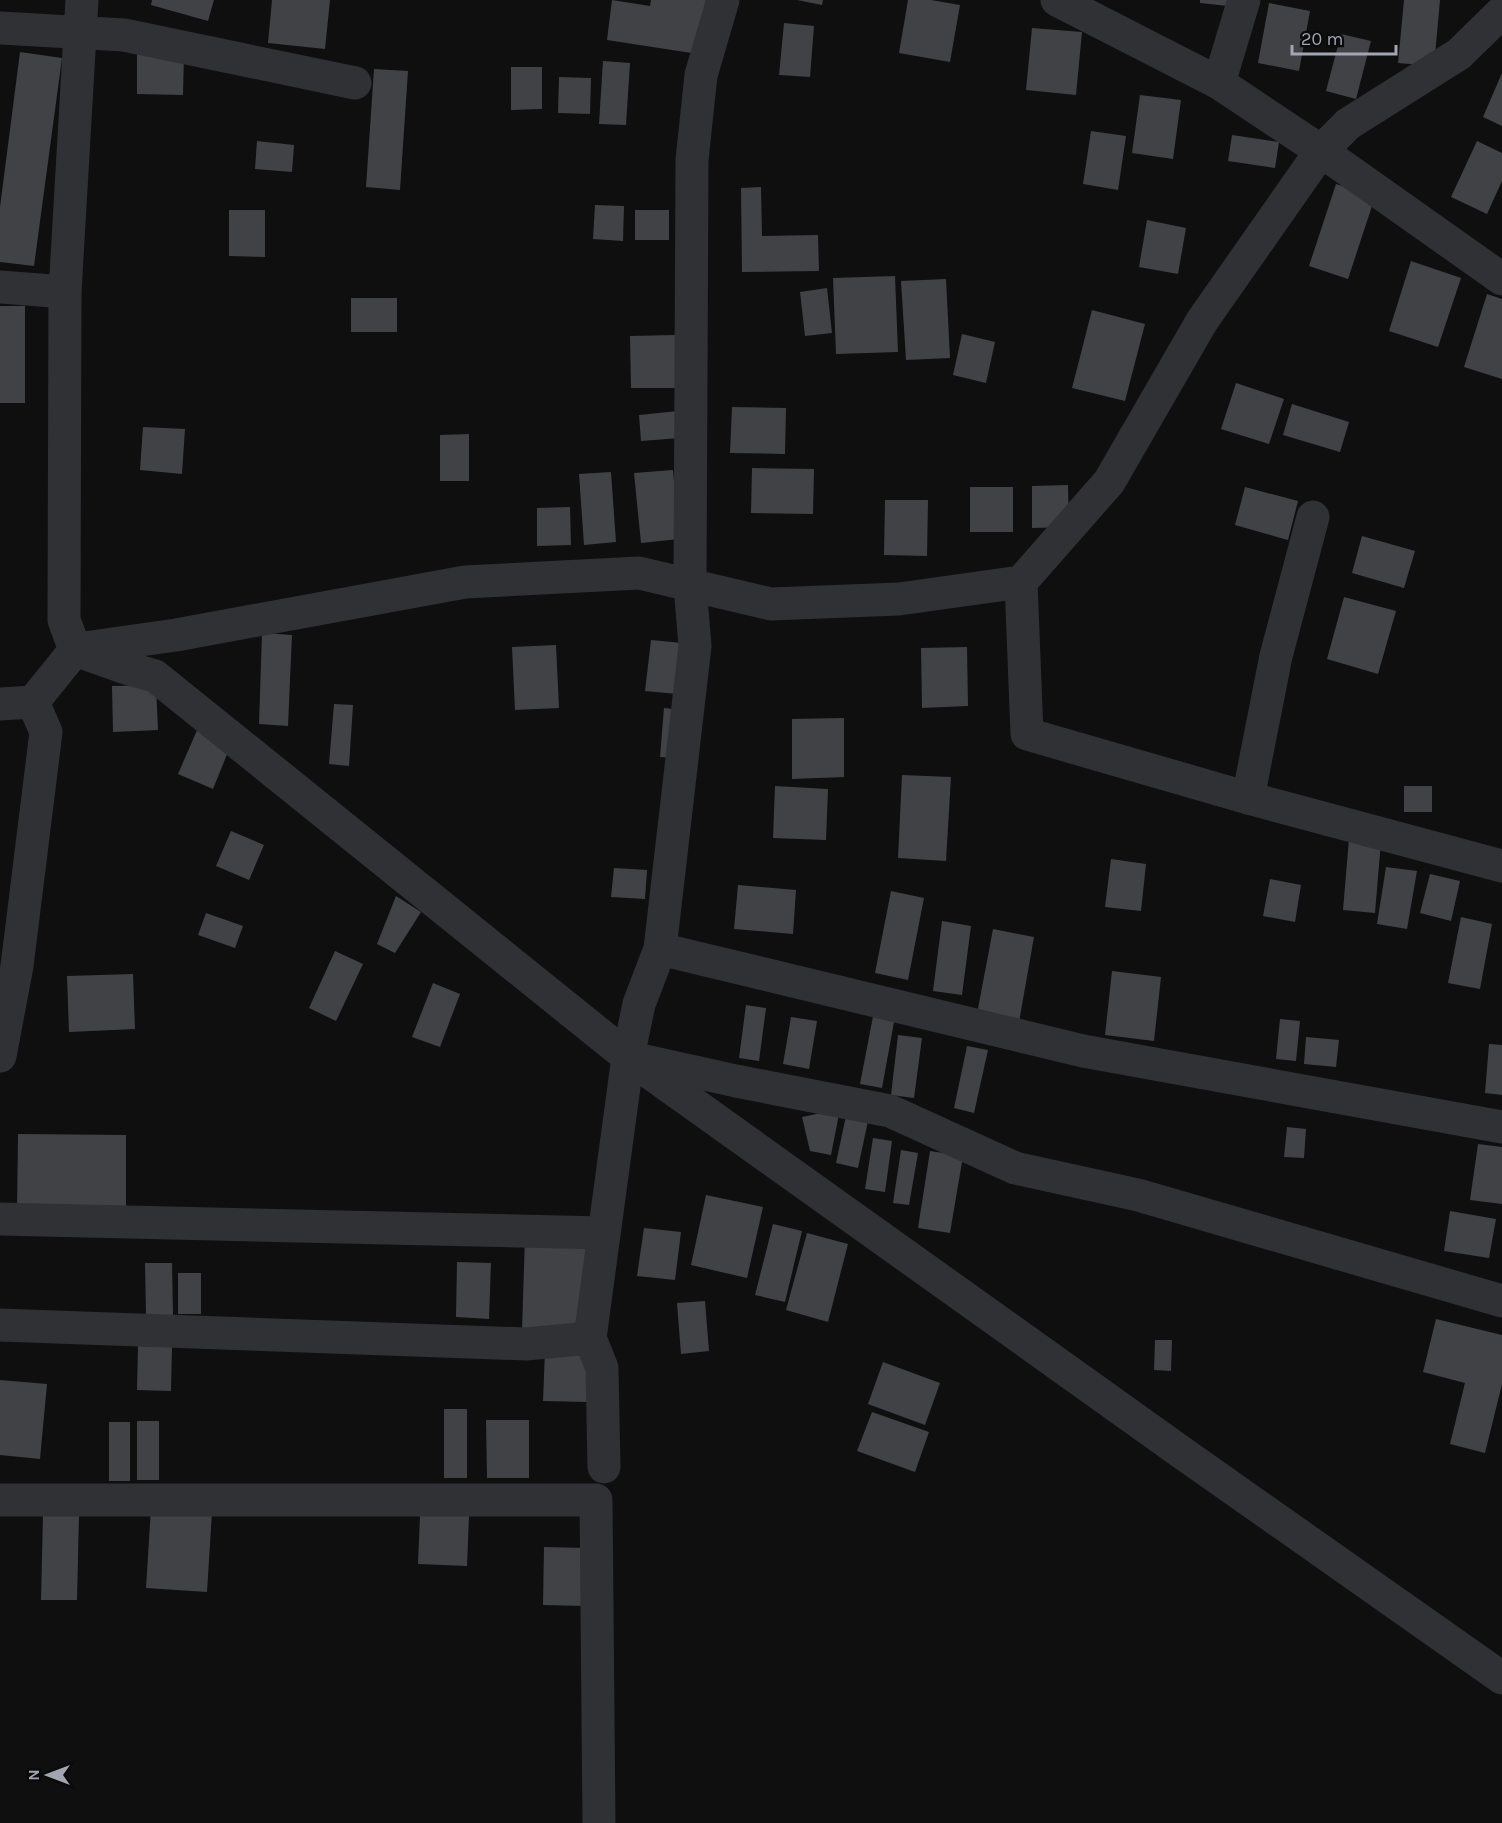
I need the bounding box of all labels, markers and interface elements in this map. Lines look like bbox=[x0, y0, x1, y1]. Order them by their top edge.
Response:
scale bar bbox=[1292, 18, 1396, 56]
text: 20 m bbox=[1301, 28, 1343, 50]
north arrow bbox=[18, 1745, 78, 1805]
text: N bbox=[24, 1769, 43, 1781]

